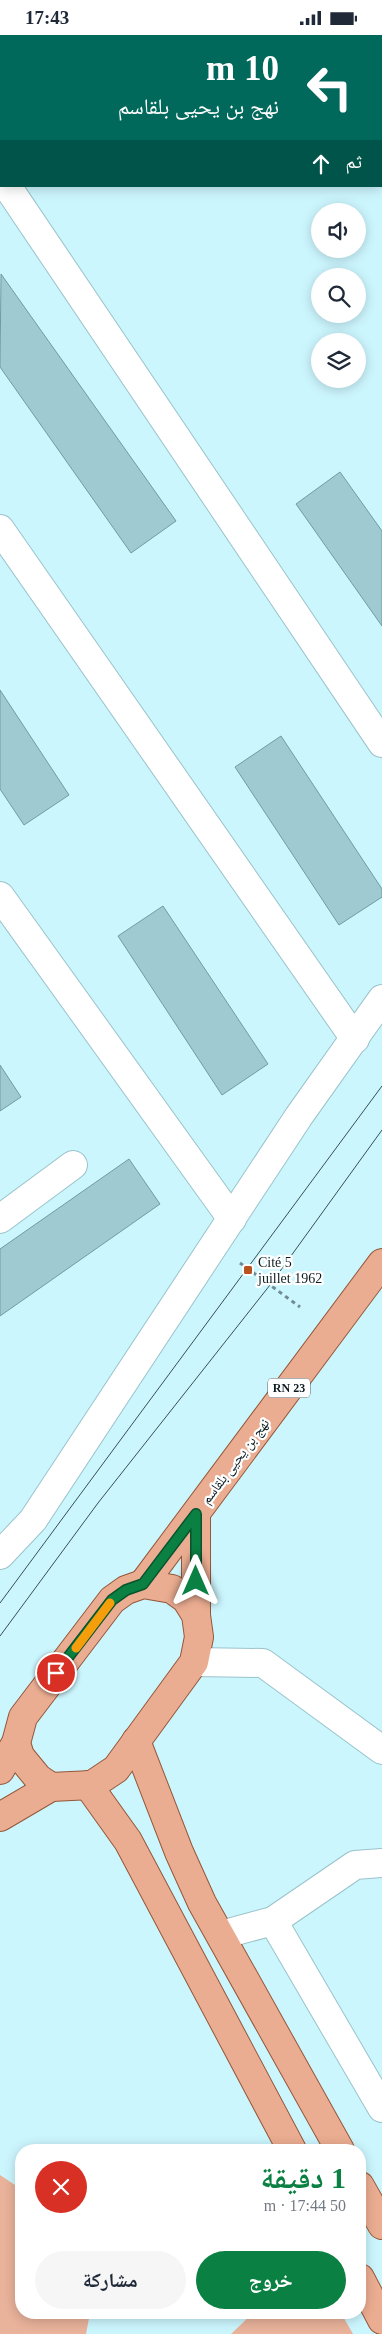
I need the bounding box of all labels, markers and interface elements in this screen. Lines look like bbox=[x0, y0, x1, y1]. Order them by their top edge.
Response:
text: 17:43 bbox=[25, 7, 69, 28]
text: 10 m bbox=[206, 49, 279, 88]
icon: left bbox=[297, 55, 362, 120]
text: نهج بن يحيى بلقاسم bbox=[118, 94, 279, 119]
icon: ahead bbox=[307, 150, 335, 178]
text: ثم bbox=[345, 151, 362, 172]
map controls bbox=[311, 203, 366, 388]
button: sound bbox=[311, 203, 366, 258]
button: search bbox=[311, 268, 366, 323]
button: layers bbox=[311, 333, 366, 388]
place label: Cité 5 juillet 1962 bbox=[257, 1255, 322, 1286]
marker: Cité 5 juillet 1962 bbox=[242, 1264, 254, 1276]
road number: RN 23 bbox=[268, 1379, 310, 1397]
street label: نهج بن يحيى بلقاسم bbox=[199, 1416, 274, 1508]
position arrow bbox=[169, 1554, 221, 1606]
pin bbox=[35, 1652, 77, 1694]
icon: arrive bbox=[42, 1659, 70, 1687]
button: close bbox=[35, 2161, 87, 2213]
text: 1 دقيقة bbox=[261, 2161, 346, 2194]
text: 50 m · 17:44 bbox=[264, 2197, 346, 2214]
button: مشاركة bbox=[35, 2251, 186, 2309]
button: خروج bbox=[196, 2251, 346, 2309]

